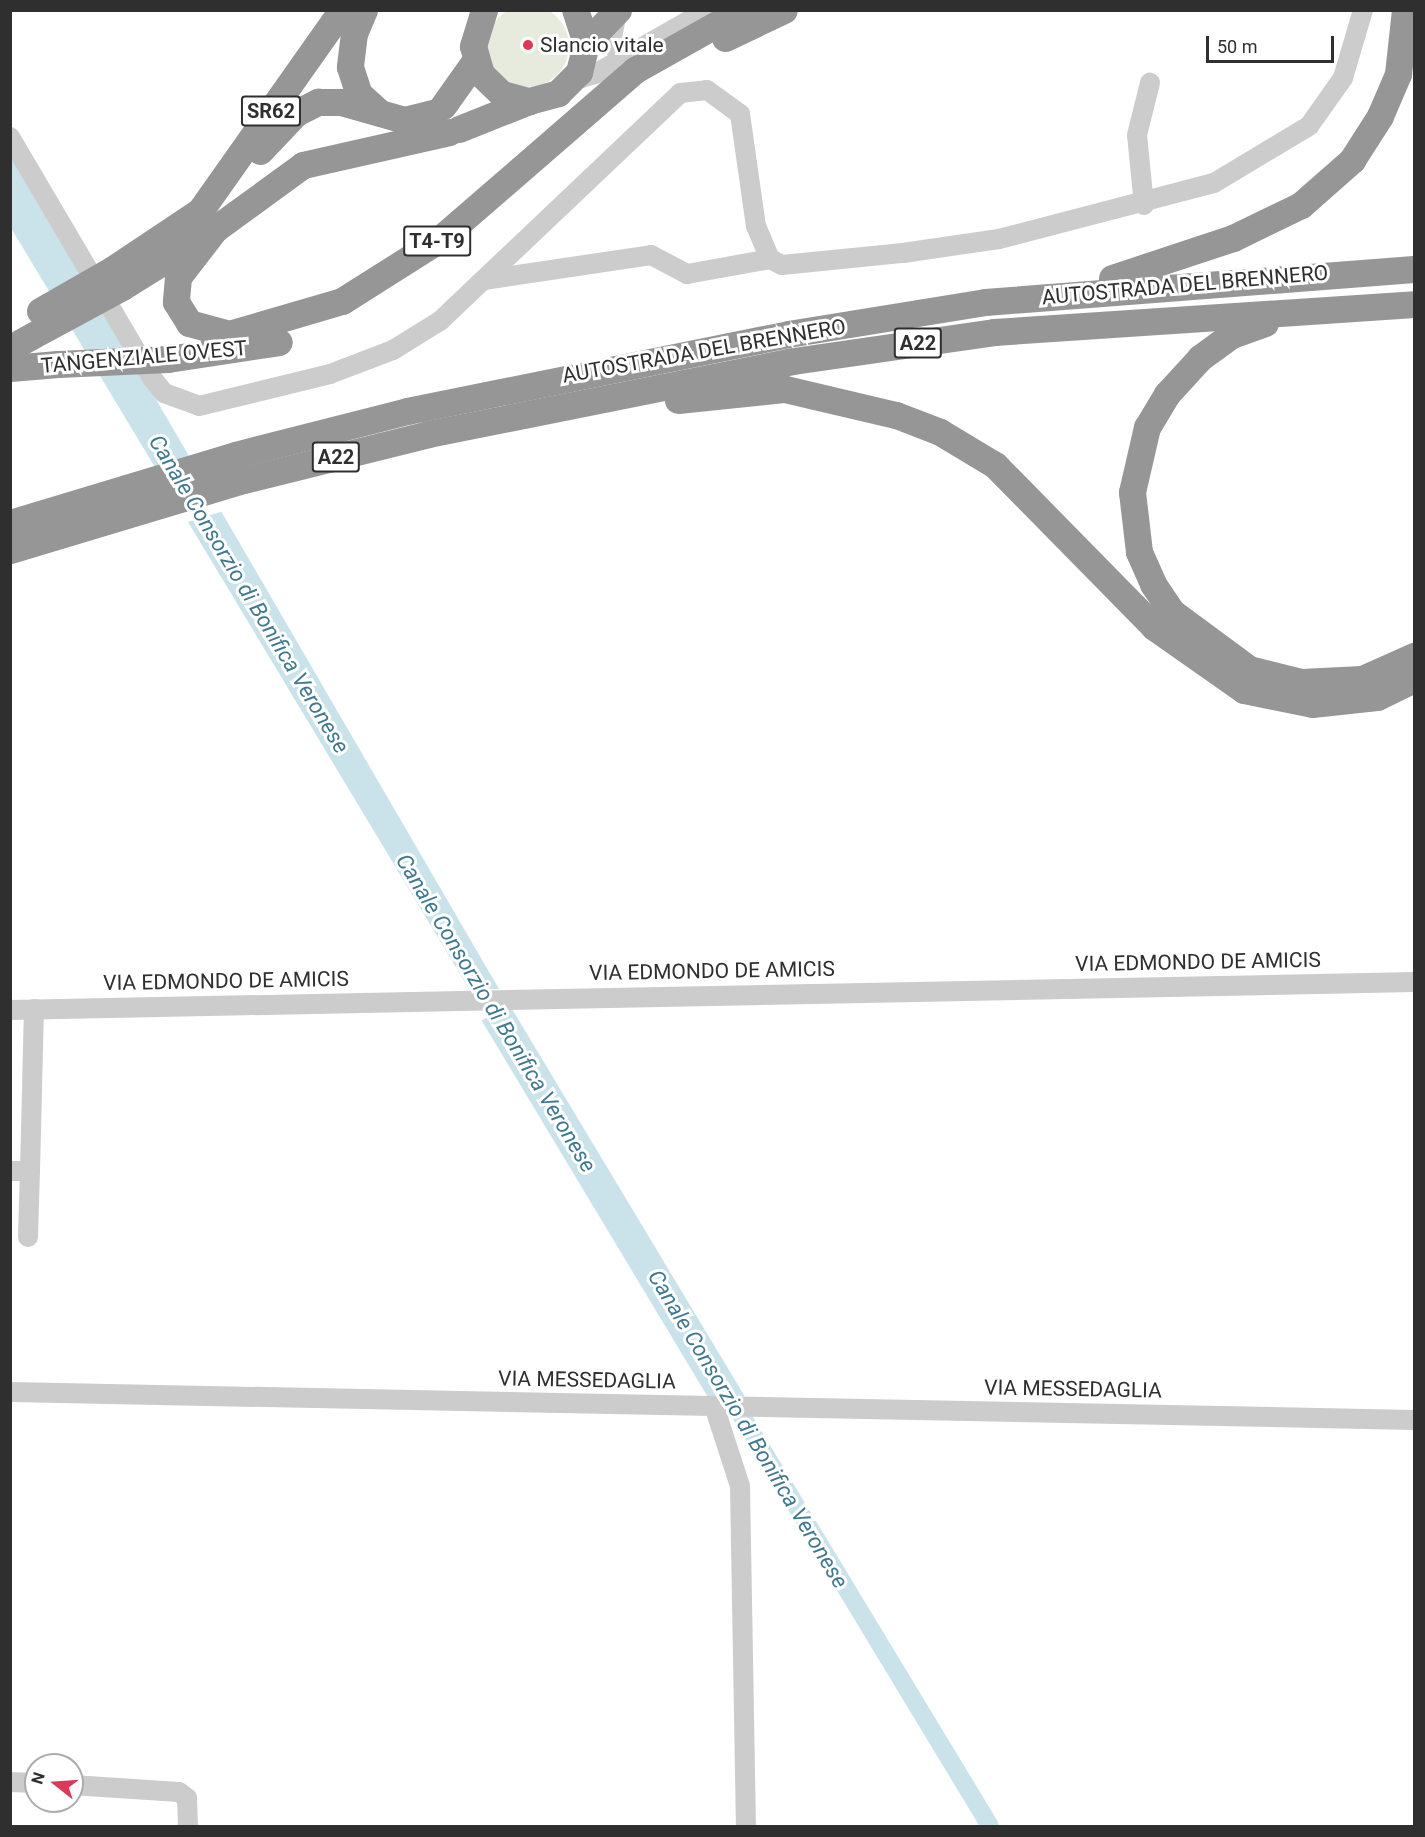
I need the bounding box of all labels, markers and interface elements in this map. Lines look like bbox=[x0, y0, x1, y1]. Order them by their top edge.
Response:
scale bar bbox=[1209, 24, 1336, 62]
place label: Slancio vitale bbox=[540, 32, 664, 58]
text: 50 m bbox=[1217, 36, 1257, 57]
marker: Slancio vitale bbox=[521, 38, 535, 52]
road number: SR62 bbox=[240, 94, 302, 128]
road number: T4-T9 bbox=[402, 224, 472, 258]
street label: AUTOSTRADA DEL BRENNERO bbox=[1041, 260, 1329, 310]
street label: AUTOSTRADA DEL BRENNERO bbox=[560, 314, 848, 388]
road number: A22 bbox=[892, 326, 944, 360]
street label: TANGENZIALE OVEST bbox=[40, 335, 248, 379]
water label: Canale Consorzio di Bonifica Veronese bbox=[143, 430, 355, 758]
road number: A22 bbox=[310, 440, 362, 474]
water label: Canale Consorzio di Bonifica Veronese bbox=[390, 849, 602, 1177]
street label: VIA EDMONDO DE AMICIS bbox=[1075, 947, 1321, 977]
street label: VIA EDMONDO DE AMICIS bbox=[589, 956, 835, 986]
street label: VIA EDMONDO DE AMICIS bbox=[103, 966, 349, 996]
water label: Canale Consorzio di Bonifica Veronese bbox=[642, 1265, 854, 1593]
street label: VIA MESSEDAGLIA bbox=[498, 1366, 676, 1394]
street label: VIA MESSEDAGLIA bbox=[984, 1375, 1162, 1403]
north arrow bbox=[24, 1753, 84, 1813]
text: N bbox=[27, 1770, 49, 1786]

